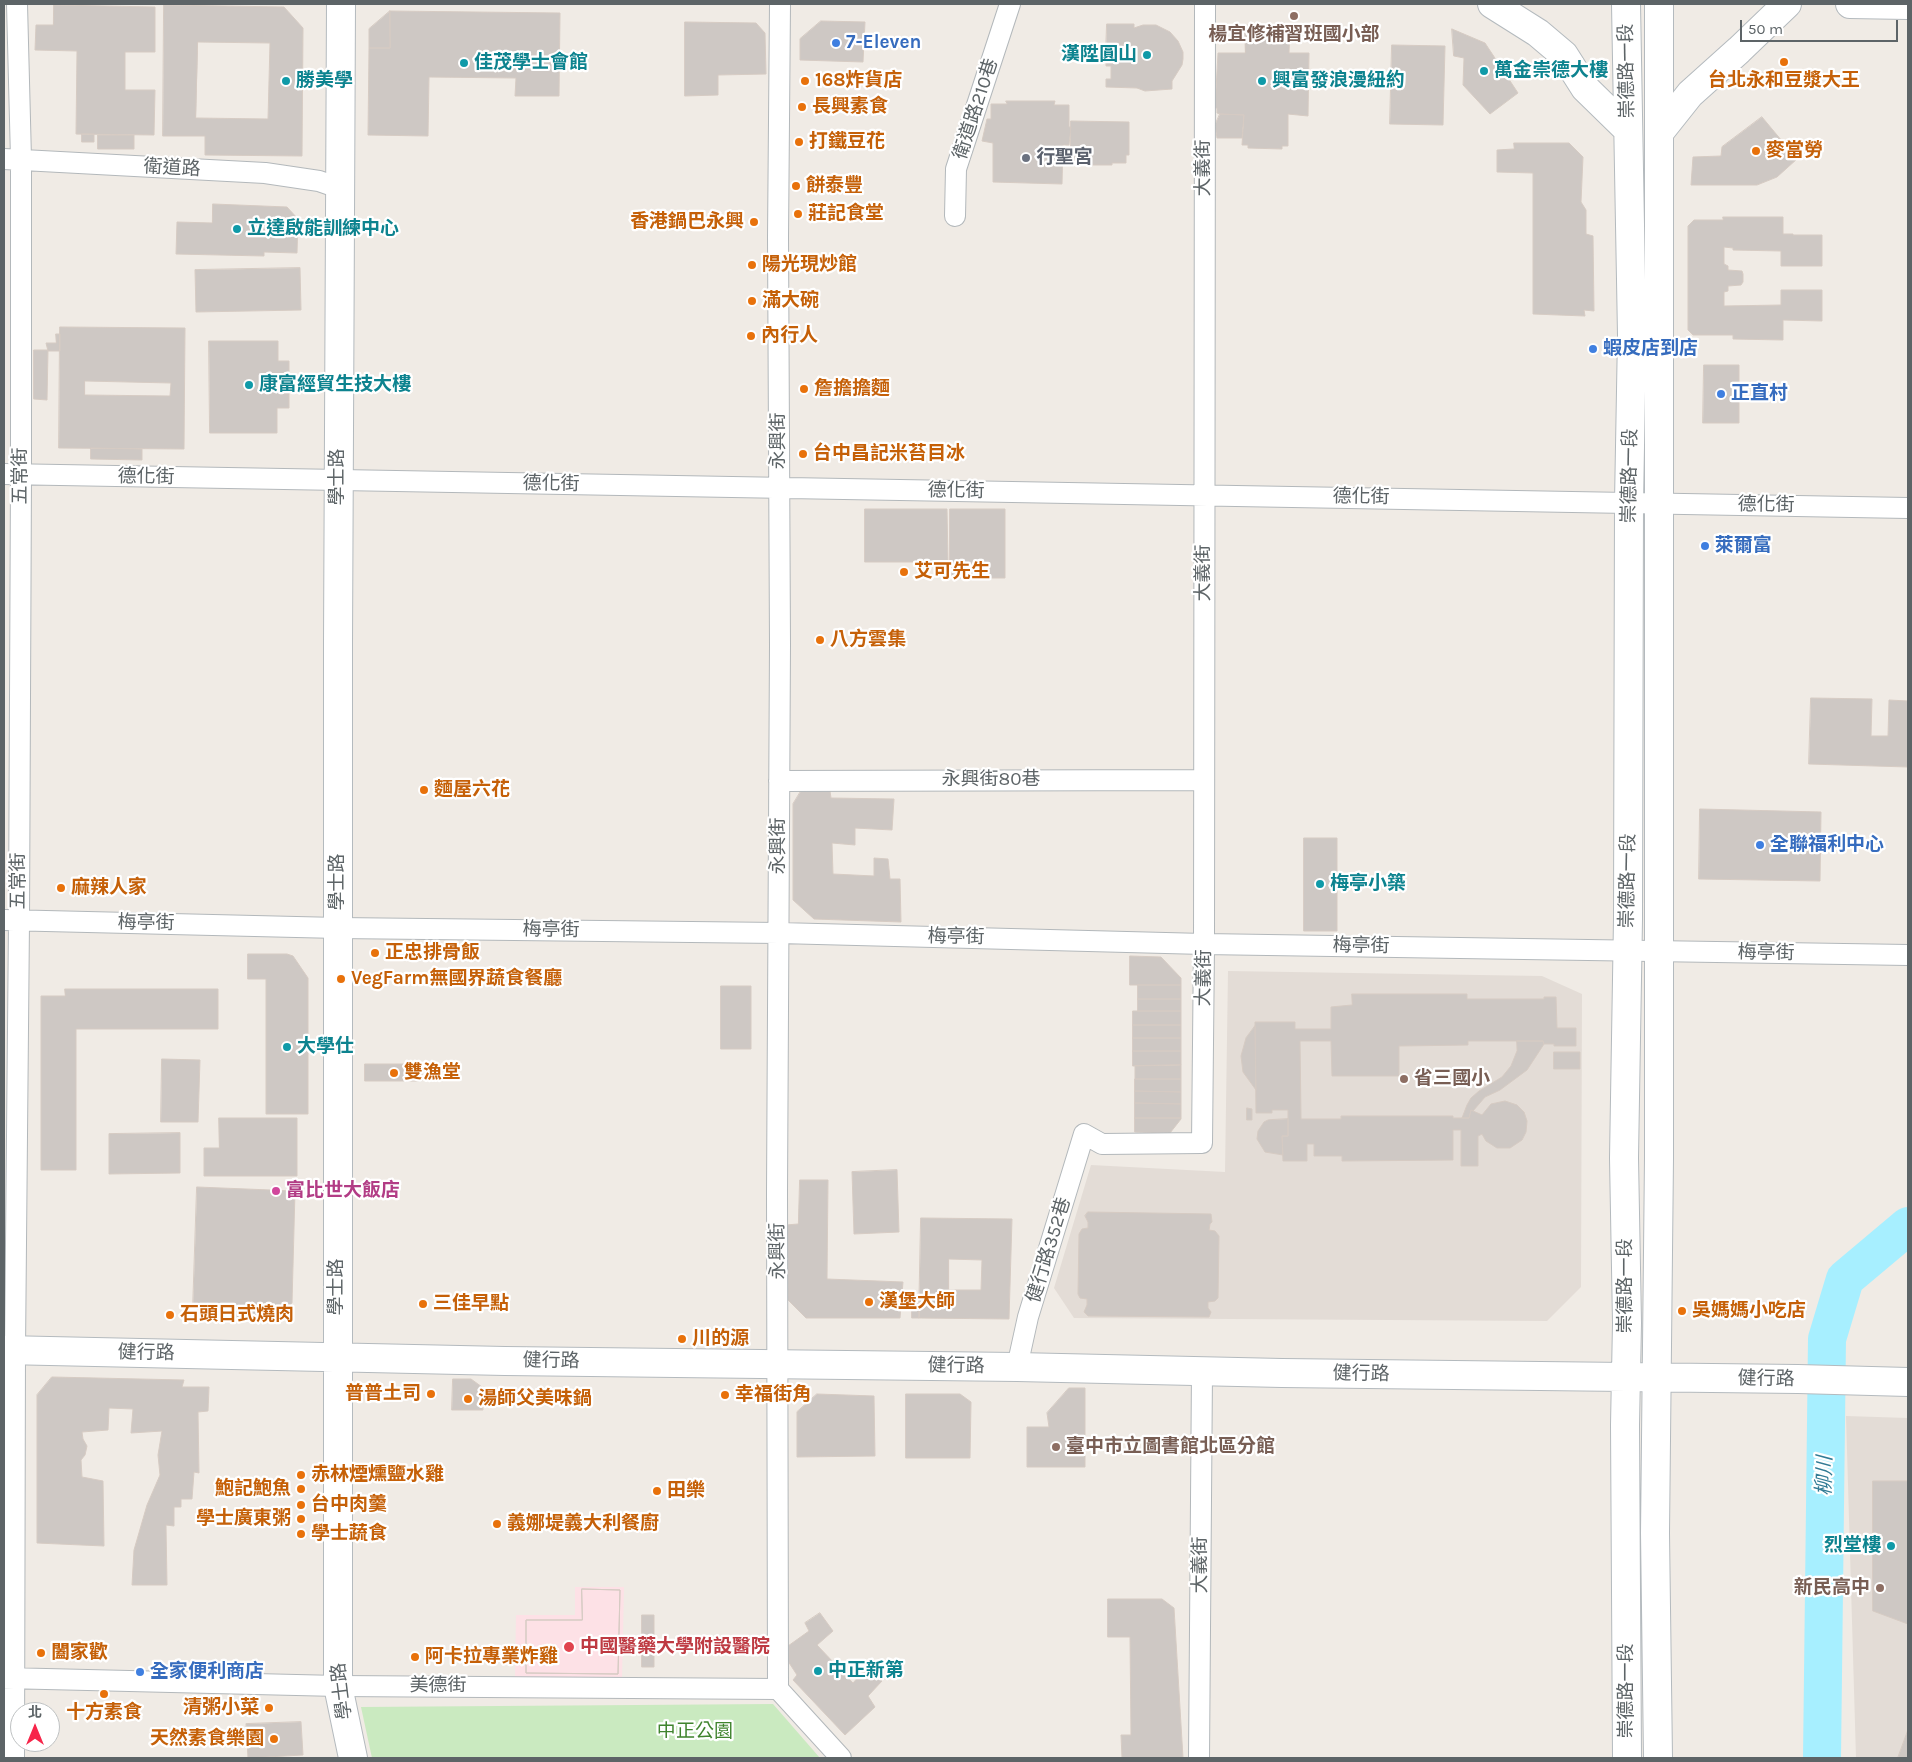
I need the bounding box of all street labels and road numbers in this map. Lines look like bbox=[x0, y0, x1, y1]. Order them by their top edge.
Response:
street label: 崇德路一段 bbox=[1615, 23, 1639, 119]
street label: 衛道路210巷 bbox=[949, 56, 1003, 162]
street label: 大義街 bbox=[1193, 140, 1215, 196]
street label: 衛道路 bbox=[143, 155, 201, 181]
street label: 永興街 bbox=[768, 413, 790, 469]
street label: 崇德路一段 bbox=[1618, 428, 1642, 524]
street label: 五常街 bbox=[10, 448, 32, 504]
street label: 學士路 bbox=[327, 449, 349, 505]
street label: 德化街 bbox=[117, 465, 175, 489]
street label: 德化街 bbox=[522, 472, 580, 496]
street label: 德化街 bbox=[927, 479, 985, 503]
street label: 德化街 bbox=[1332, 485, 1390, 509]
street label: 德化街 bbox=[1737, 493, 1795, 517]
street label: 大義街 bbox=[1193, 545, 1215, 601]
street label: 永興街80巷 bbox=[942, 769, 1040, 791]
street label: 永興街 bbox=[768, 818, 790, 874]
street label: 崇德路一段 bbox=[1616, 833, 1640, 929]
street label: 五常街 bbox=[8, 853, 30, 909]
street label: 學士路 bbox=[327, 854, 349, 910]
street label: 梅亭街 bbox=[117, 911, 175, 935]
street label: 梅亭街 bbox=[522, 918, 580, 942]
street label: 梅亭街 bbox=[927, 925, 985, 949]
street label: 梅亭街 bbox=[1332, 934, 1390, 958]
street label: 梅亭街 bbox=[1737, 941, 1795, 965]
street label: 大義街 bbox=[1192, 949, 1216, 1007]
street label: 健行路352巷 bbox=[1022, 1195, 1076, 1305]
street label: 永興街 bbox=[766, 1222, 790, 1280]
street label: 崇德路一段 bbox=[1615, 1239, 1637, 1333]
street label: 學士路 bbox=[326, 1259, 348, 1315]
street label: 健行路 bbox=[117, 1341, 175, 1365]
street label: 健行路 bbox=[522, 1349, 580, 1373]
street label: 健行路 bbox=[927, 1354, 985, 1378]
street label: 健行路 bbox=[1332, 1362, 1390, 1386]
street label: 健行路 bbox=[1737, 1367, 1795, 1391]
street label: 大義街 bbox=[1190, 1537, 1212, 1593]
street label: 崇德路一段 bbox=[1616, 1644, 1638, 1738]
street label: 學士路 bbox=[327, 1661, 357, 1721]
street label: 美德街 bbox=[410, 1675, 466, 1697]

